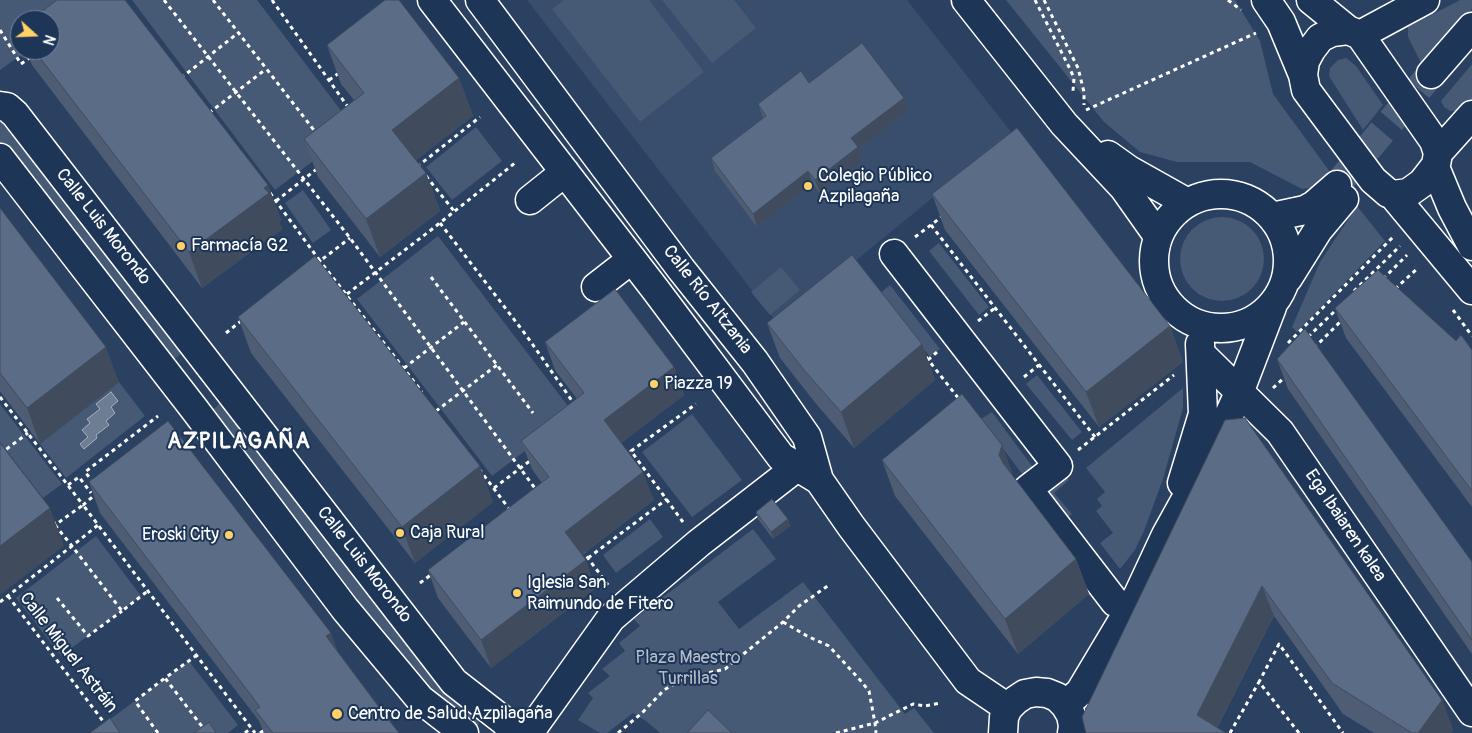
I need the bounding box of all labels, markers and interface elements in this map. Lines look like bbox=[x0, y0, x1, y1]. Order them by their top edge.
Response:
north arrow bbox=[10, 10, 60, 60]
text: N bbox=[39, 33, 58, 47]
street label: Calle Luis Morondo bbox=[51, 165, 155, 289]
place label: Colegio Público Azpilagaña bbox=[818, 165, 932, 208]
marker: Colegio Público Azpilagaña bbox=[802, 180, 814, 192]
place label: Farmacía G2 bbox=[191, 235, 288, 257]
marker: Farmacía G2 bbox=[175, 240, 187, 252]
street label: Calle Río Altzania bbox=[658, 241, 756, 359]
place label: Piazza 19 bbox=[664, 373, 733, 395]
marker: Piazza 19 bbox=[648, 378, 660, 390]
district label: AZPILAGAÑA bbox=[166, 429, 312, 455]
street label: Ega Ibaiaren kalea bbox=[1300, 466, 1390, 586]
street label: Calle Luis Morondo bbox=[312, 503, 416, 627]
place label: Caja Rural bbox=[410, 522, 484, 544]
place label: Eroski City bbox=[142, 524, 219, 546]
marker: Caja Rural bbox=[394, 527, 406, 539]
marker: Eroski City bbox=[223, 529, 235, 541]
place label: Iglesia San Raimundo de Fitero bbox=[527, 572, 674, 614]
marker: Iglesia San Raimundo de Fitero bbox=[511, 587, 523, 599]
street label: Calle Miguel Astráin bbox=[14, 588, 122, 718]
park label: Plaza Maestro Turrillas bbox=[635, 647, 741, 690]
place label: Centro de Salud Azpilagaña bbox=[348, 703, 553, 725]
marker: Centro de Salud Azpilagaña bbox=[330, 707, 344, 721]

